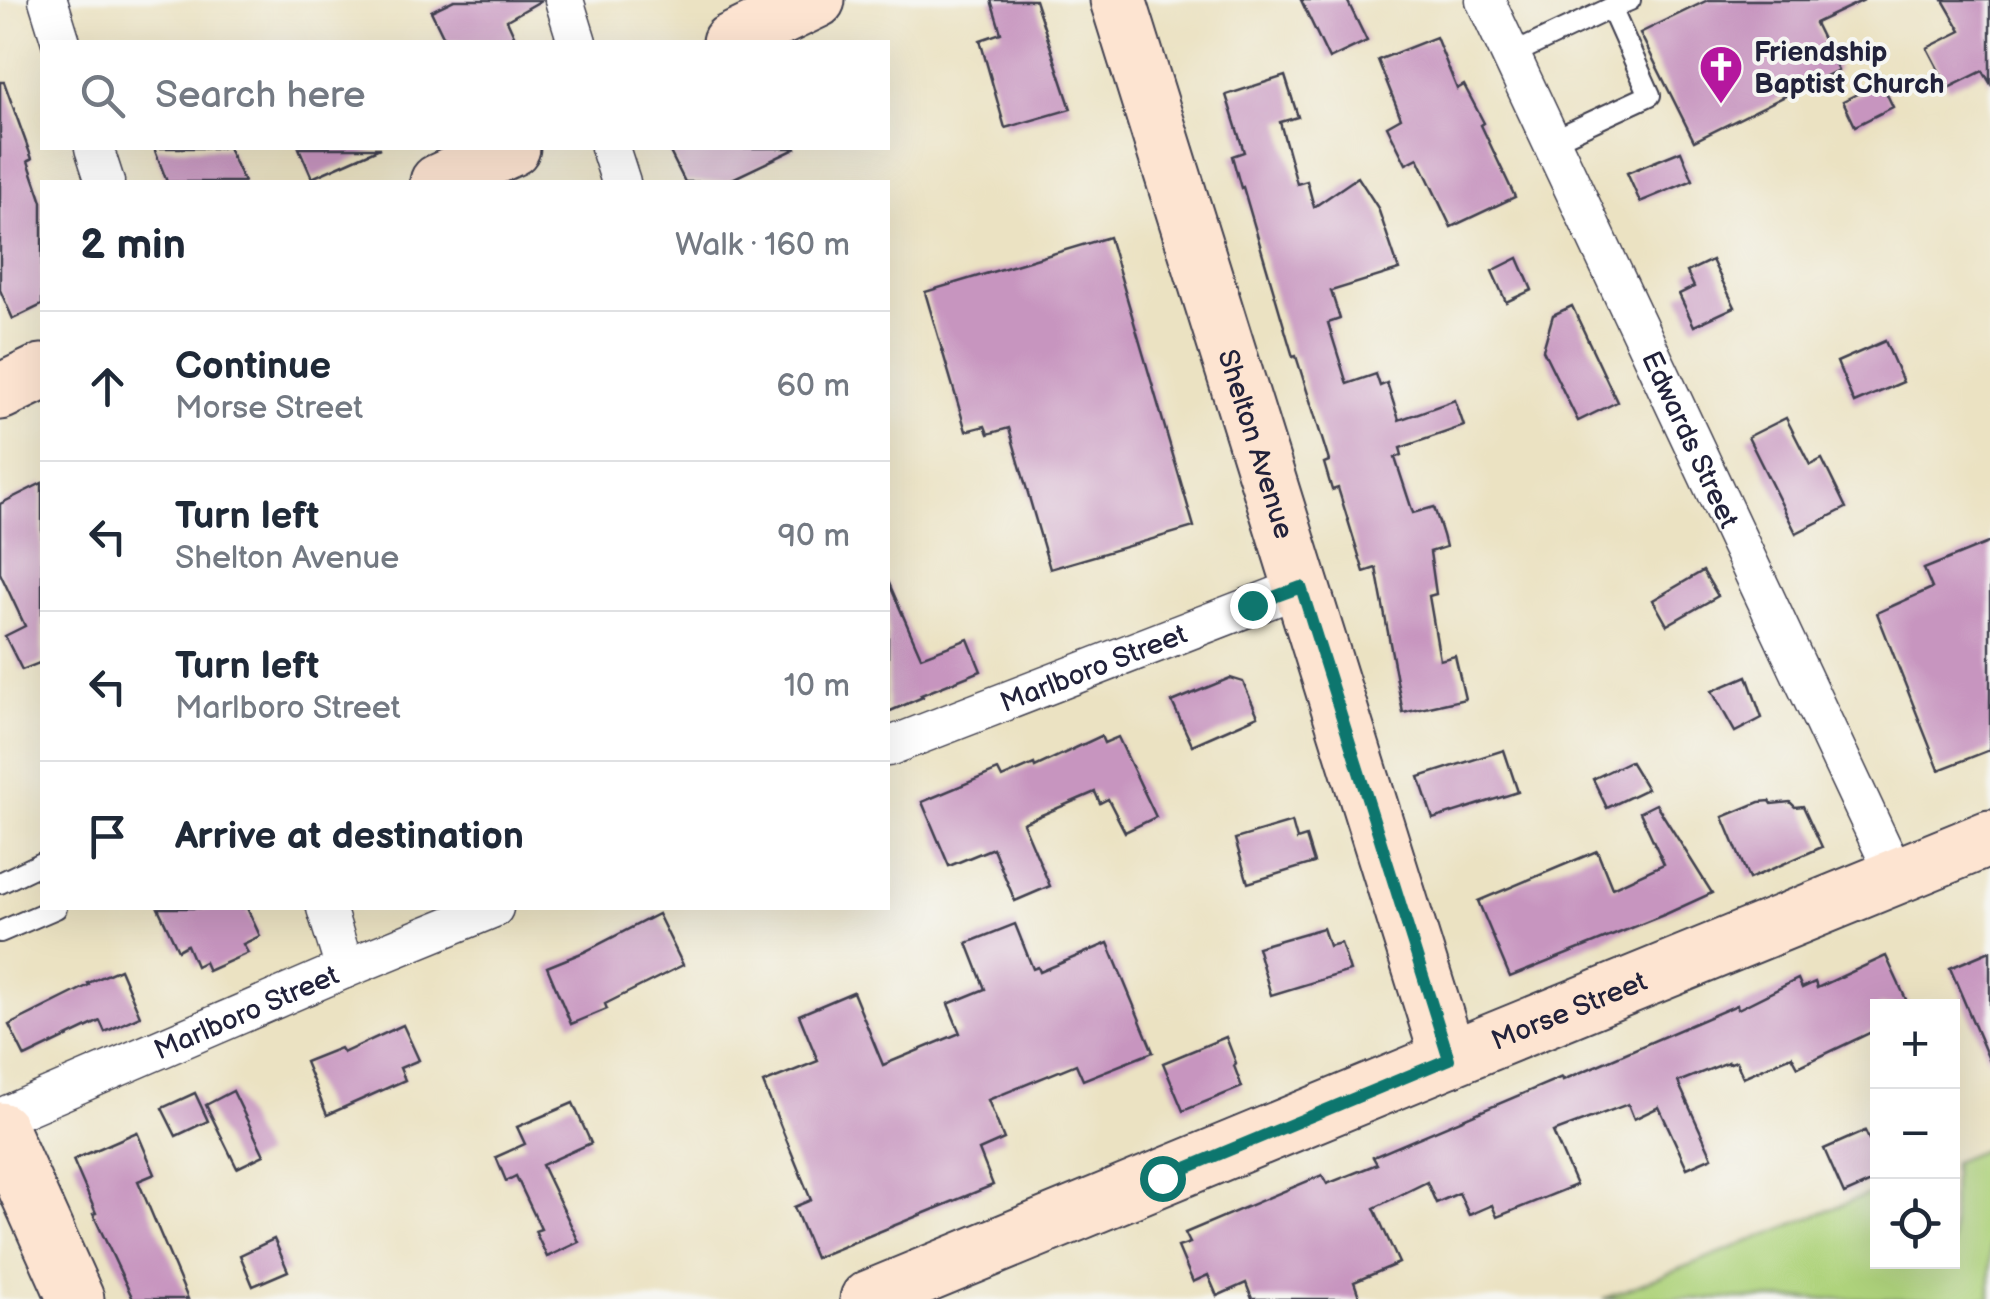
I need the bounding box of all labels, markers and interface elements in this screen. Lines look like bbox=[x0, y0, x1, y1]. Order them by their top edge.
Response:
place label: Friendship Baptist Church bbox=[1754, 36, 1945, 101]
search box bbox=[40, 40, 890, 150]
church icon: Friendship Baptist Church bbox=[1698, 44, 1744, 105]
icon: search bbox=[75, 68, 130, 123]
text: Search here bbox=[155, 73, 366, 118]
text: 2 min bbox=[80, 220, 186, 271]
text: Walk · 160 m bbox=[675, 226, 850, 265]
text: Continue bbox=[175, 344, 331, 389]
street label: Shelton Avenue bbox=[1210, 346, 1300, 543]
street label: Edwards Street bbox=[1634, 346, 1745, 534]
icon: ahead bbox=[80, 359, 135, 414]
text: 60 m bbox=[777, 367, 850, 406]
text: Morse Street bbox=[175, 389, 363, 428]
text: Turn left bbox=[175, 494, 319, 539]
icon: left bbox=[80, 509, 135, 564]
text: 90 m bbox=[778, 517, 850, 556]
text: Shelton Avenue bbox=[175, 539, 399, 578]
route end bbox=[1230, 583, 1276, 629]
street label: Marlboro Street bbox=[996, 618, 1192, 720]
text: Turn left bbox=[175, 644, 319, 689]
icon: left bbox=[80, 659, 135, 714]
text: 10 m bbox=[784, 667, 850, 706]
text: Marlboro Street bbox=[175, 689, 401, 728]
icon: arrive bbox=[80, 809, 135, 864]
text: Arrive at destination bbox=[175, 814, 524, 859]
street label: Marlboro Street bbox=[149, 959, 344, 1067]
street label: Morse Street bbox=[1487, 965, 1652, 1058]
map controls bbox=[1870, 999, 1960, 1269]
button: + bbox=[1870, 999, 1960, 1089]
button: − bbox=[1870, 1089, 1960, 1179]
route start bbox=[1140, 1156, 1186, 1202]
button: locate bbox=[1870, 1179, 1960, 1269]

